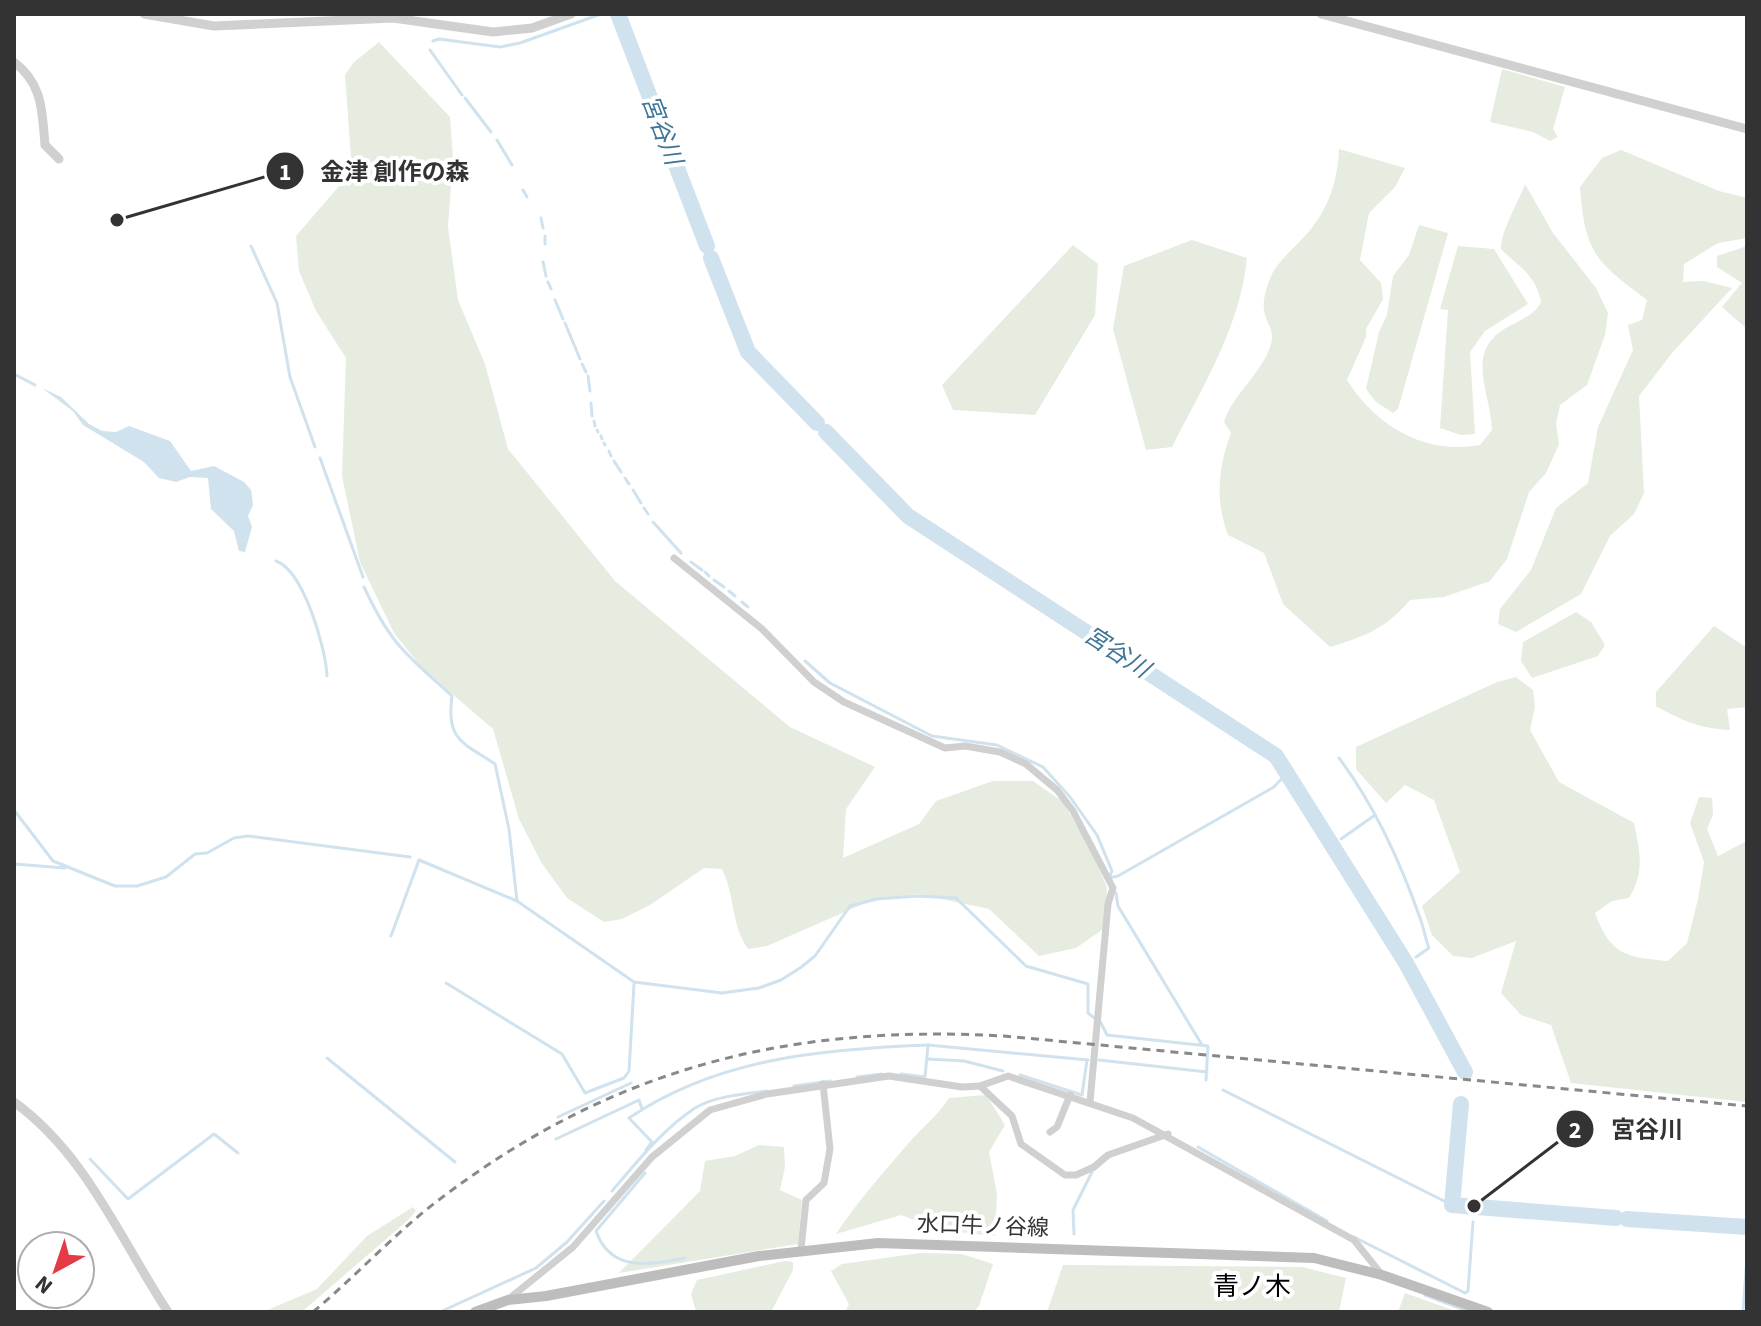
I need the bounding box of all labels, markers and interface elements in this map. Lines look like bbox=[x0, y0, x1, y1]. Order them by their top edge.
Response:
water label: 宮谷川 bbox=[632, 90, 692, 173]
callout: 金津 創作の森 bbox=[265, 147, 486, 195]
text: 1 bbox=[279, 155, 291, 190]
text: 金津 創作の森 bbox=[321, 155, 469, 190]
water label: 宮谷川 bbox=[1077, 618, 1159, 688]
callout: 宮谷川 bbox=[1555, 1105, 1699, 1153]
text: 2 bbox=[1569, 1113, 1581, 1148]
text: 宮谷川 bbox=[1611, 1113, 1683, 1148]
street label: 水口牛ノ谷線 bbox=[916, 1208, 1049, 1244]
north arrow bbox=[16, 1230, 96, 1310]
text: N bbox=[28, 1268, 60, 1302]
district label: 青ノ木 bbox=[1213, 1268, 1291, 1305]

